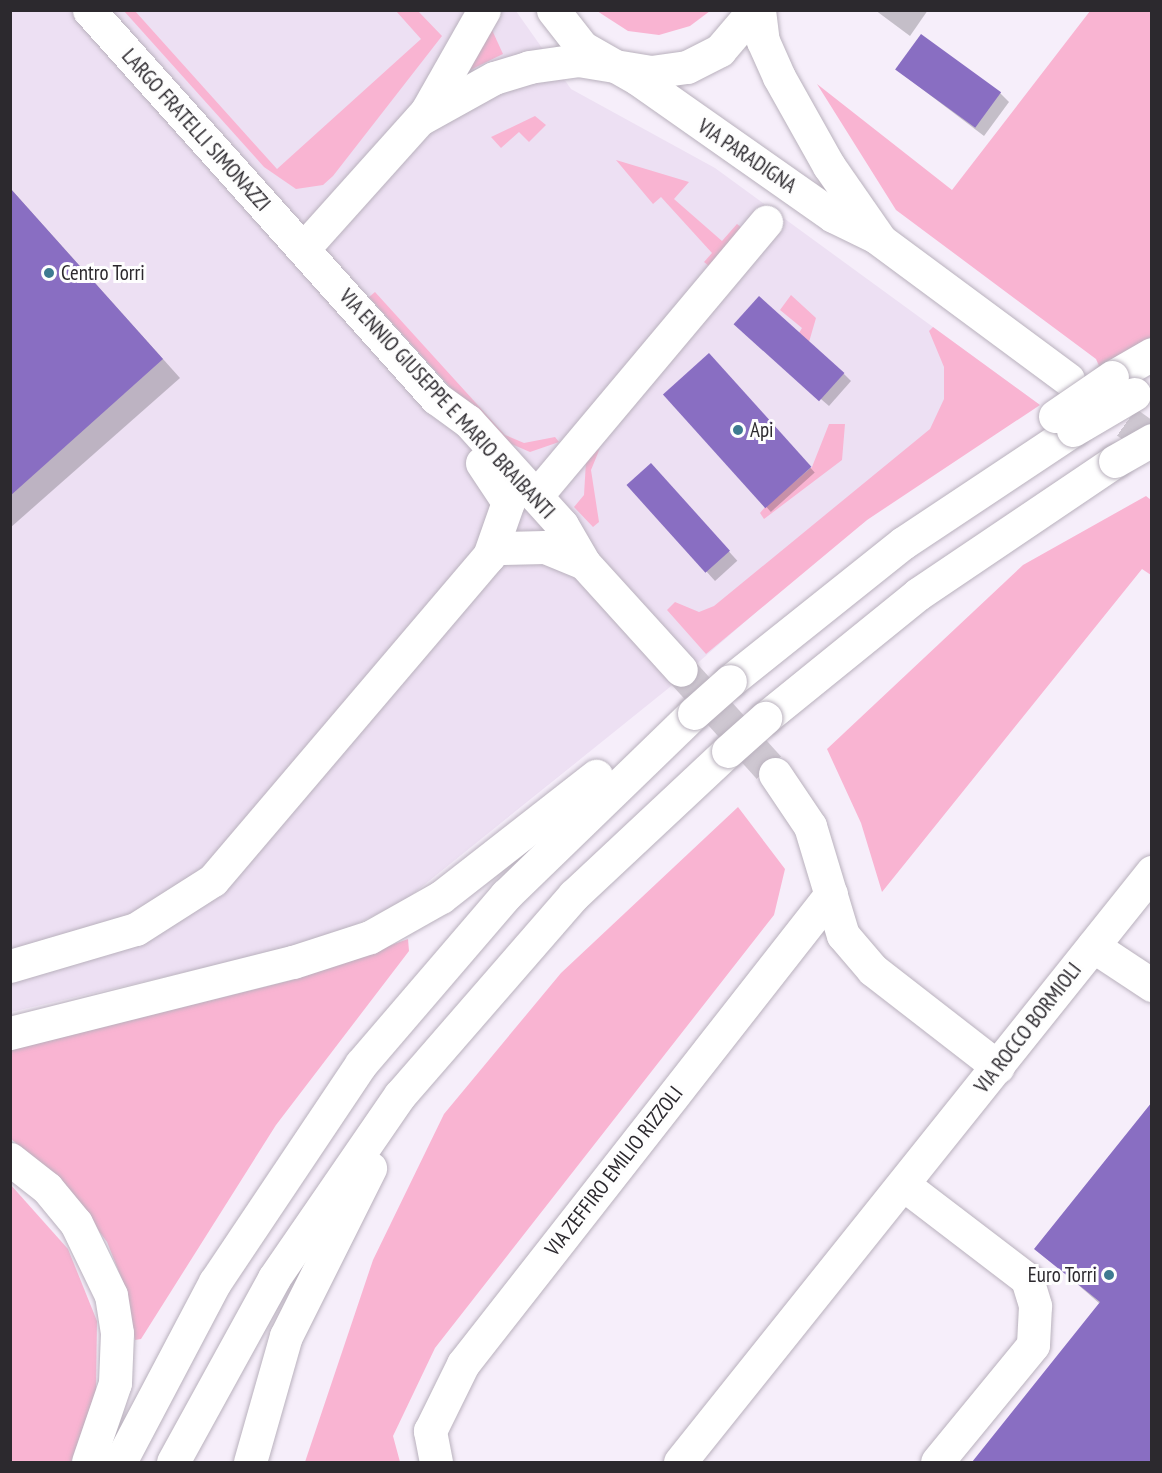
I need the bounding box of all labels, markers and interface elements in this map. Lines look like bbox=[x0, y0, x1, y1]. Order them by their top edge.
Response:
street label: LARGO FRATELLI SIMONAZZI bbox=[117, 44, 275, 216]
street label: VIA PARADIGNA bbox=[693, 114, 801, 198]
place label: Centro Torri bbox=[61, 260, 145, 286]
marker: Centro Torri bbox=[42, 266, 56, 280]
street label: VIA ENNIO GIUSEPPE E MARIO BRAIBANTI bbox=[334, 284, 560, 524]
place label: Api bbox=[750, 417, 774, 443]
marker: Api bbox=[731, 423, 745, 437]
street label: VIA ROCCO BORMIOLI bbox=[969, 958, 1087, 1098]
street label: VIA ZEFFIRO EMILIO RIZZOLI bbox=[540, 1081, 688, 1261]
place label: Euro Torri bbox=[1027, 1262, 1097, 1288]
marker: Euro Torri bbox=[1102, 1268, 1116, 1282]

